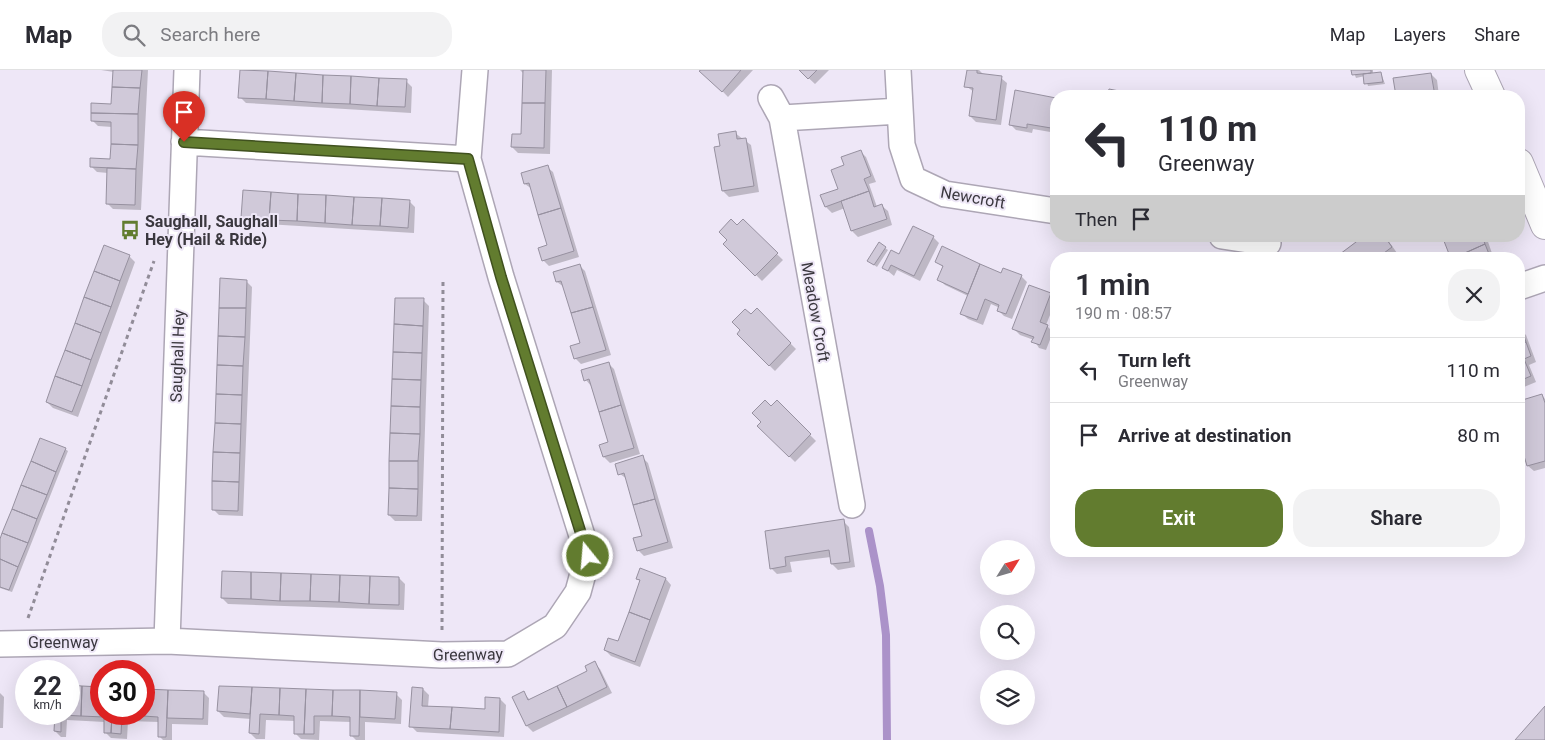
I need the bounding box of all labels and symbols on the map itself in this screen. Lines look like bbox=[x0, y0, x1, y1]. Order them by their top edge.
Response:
pin bbox=[163, 91, 205, 142]
street label: Newcroft bbox=[939, 182, 1007, 213]
place label: Saughall, Saughall Hey (Hail & Ride) bbox=[145, 212, 278, 249]
bus stop icon: Saughall, Saughall Hey (Hail & Ride) bbox=[119, 219, 141, 241]
street label: Meadow Croft bbox=[797, 261, 834, 363]
street label: Saughall Hey bbox=[166, 309, 189, 403]
position arrow bbox=[561, 529, 613, 581]
north arrow bbox=[980, 540, 1035, 595]
street label: Greenway bbox=[28, 633, 99, 652]
street label: Greenway bbox=[433, 644, 504, 665]
speed limit sign: 30 bbox=[90, 660, 155, 725]

